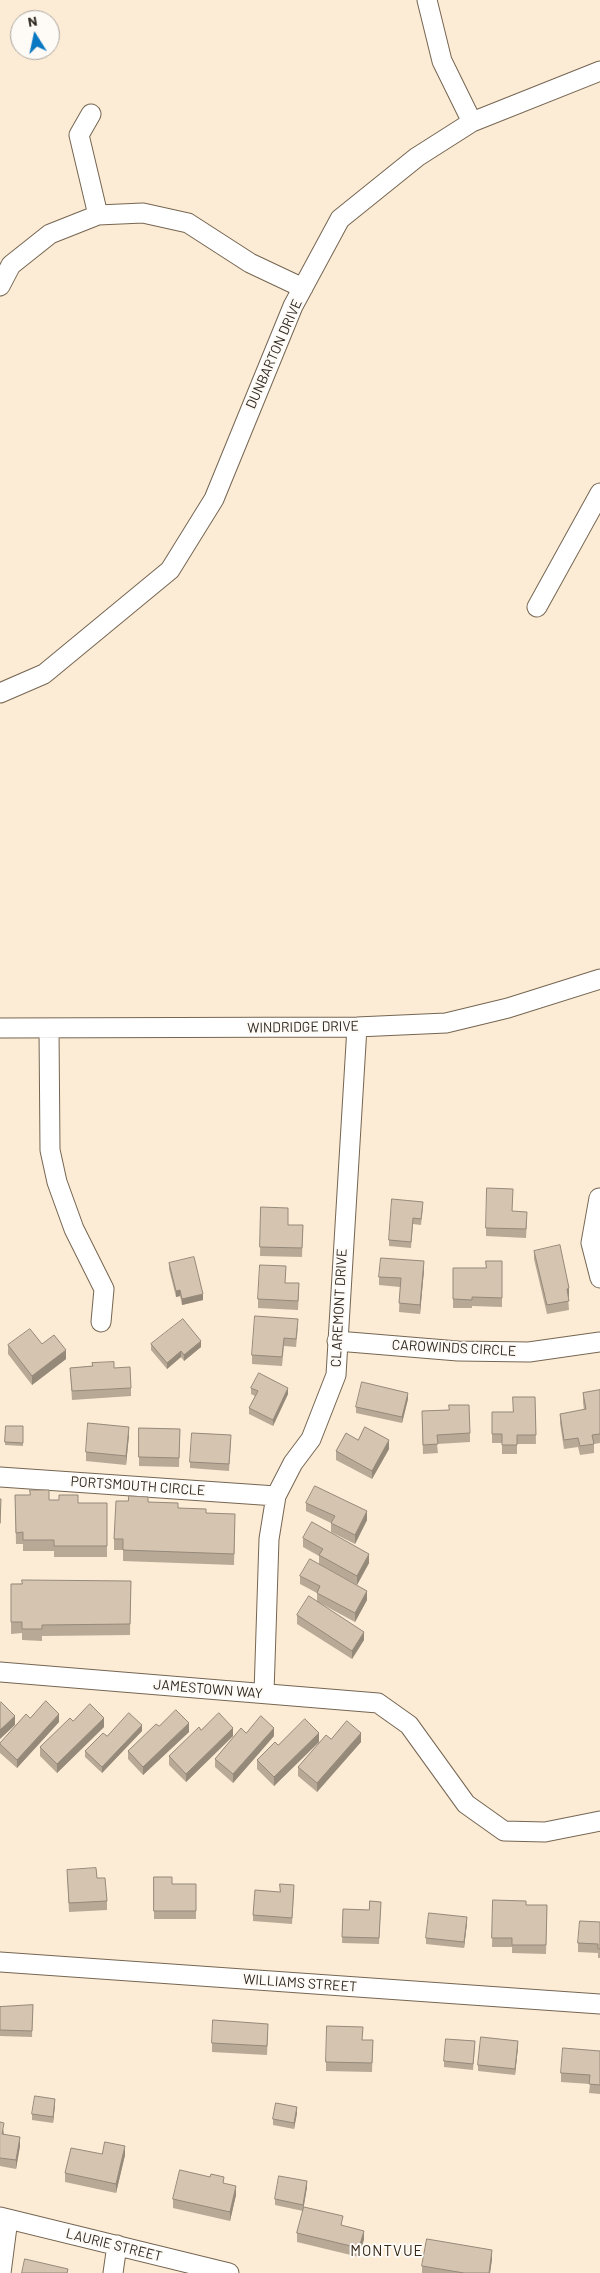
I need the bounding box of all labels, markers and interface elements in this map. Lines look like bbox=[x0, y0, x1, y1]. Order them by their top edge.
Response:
north arrow bbox=[10, 10, 60, 60]
text: N bbox=[26, 12, 39, 30]
street label: DUNBARTON DRIVE bbox=[242, 297, 306, 411]
street label: WINDRIDGE DRIVE bbox=[247, 1018, 359, 1036]
street label: CLAREMONT DRIVE bbox=[328, 1248, 350, 1368]
street label: CAROWINDS CIRCLE bbox=[391, 1336, 517, 1360]
street label: PORTSMOUTH CIRCLE bbox=[70, 1473, 206, 1499]
street label: JAMESTOWN WAY bbox=[153, 1676, 263, 1702]
street label: WILLIAMS STREET bbox=[242, 1971, 358, 1995]
street label: LAURIE STREET bbox=[64, 2225, 164, 2265]
district label: MONTVUE bbox=[349, 2242, 425, 2260]

